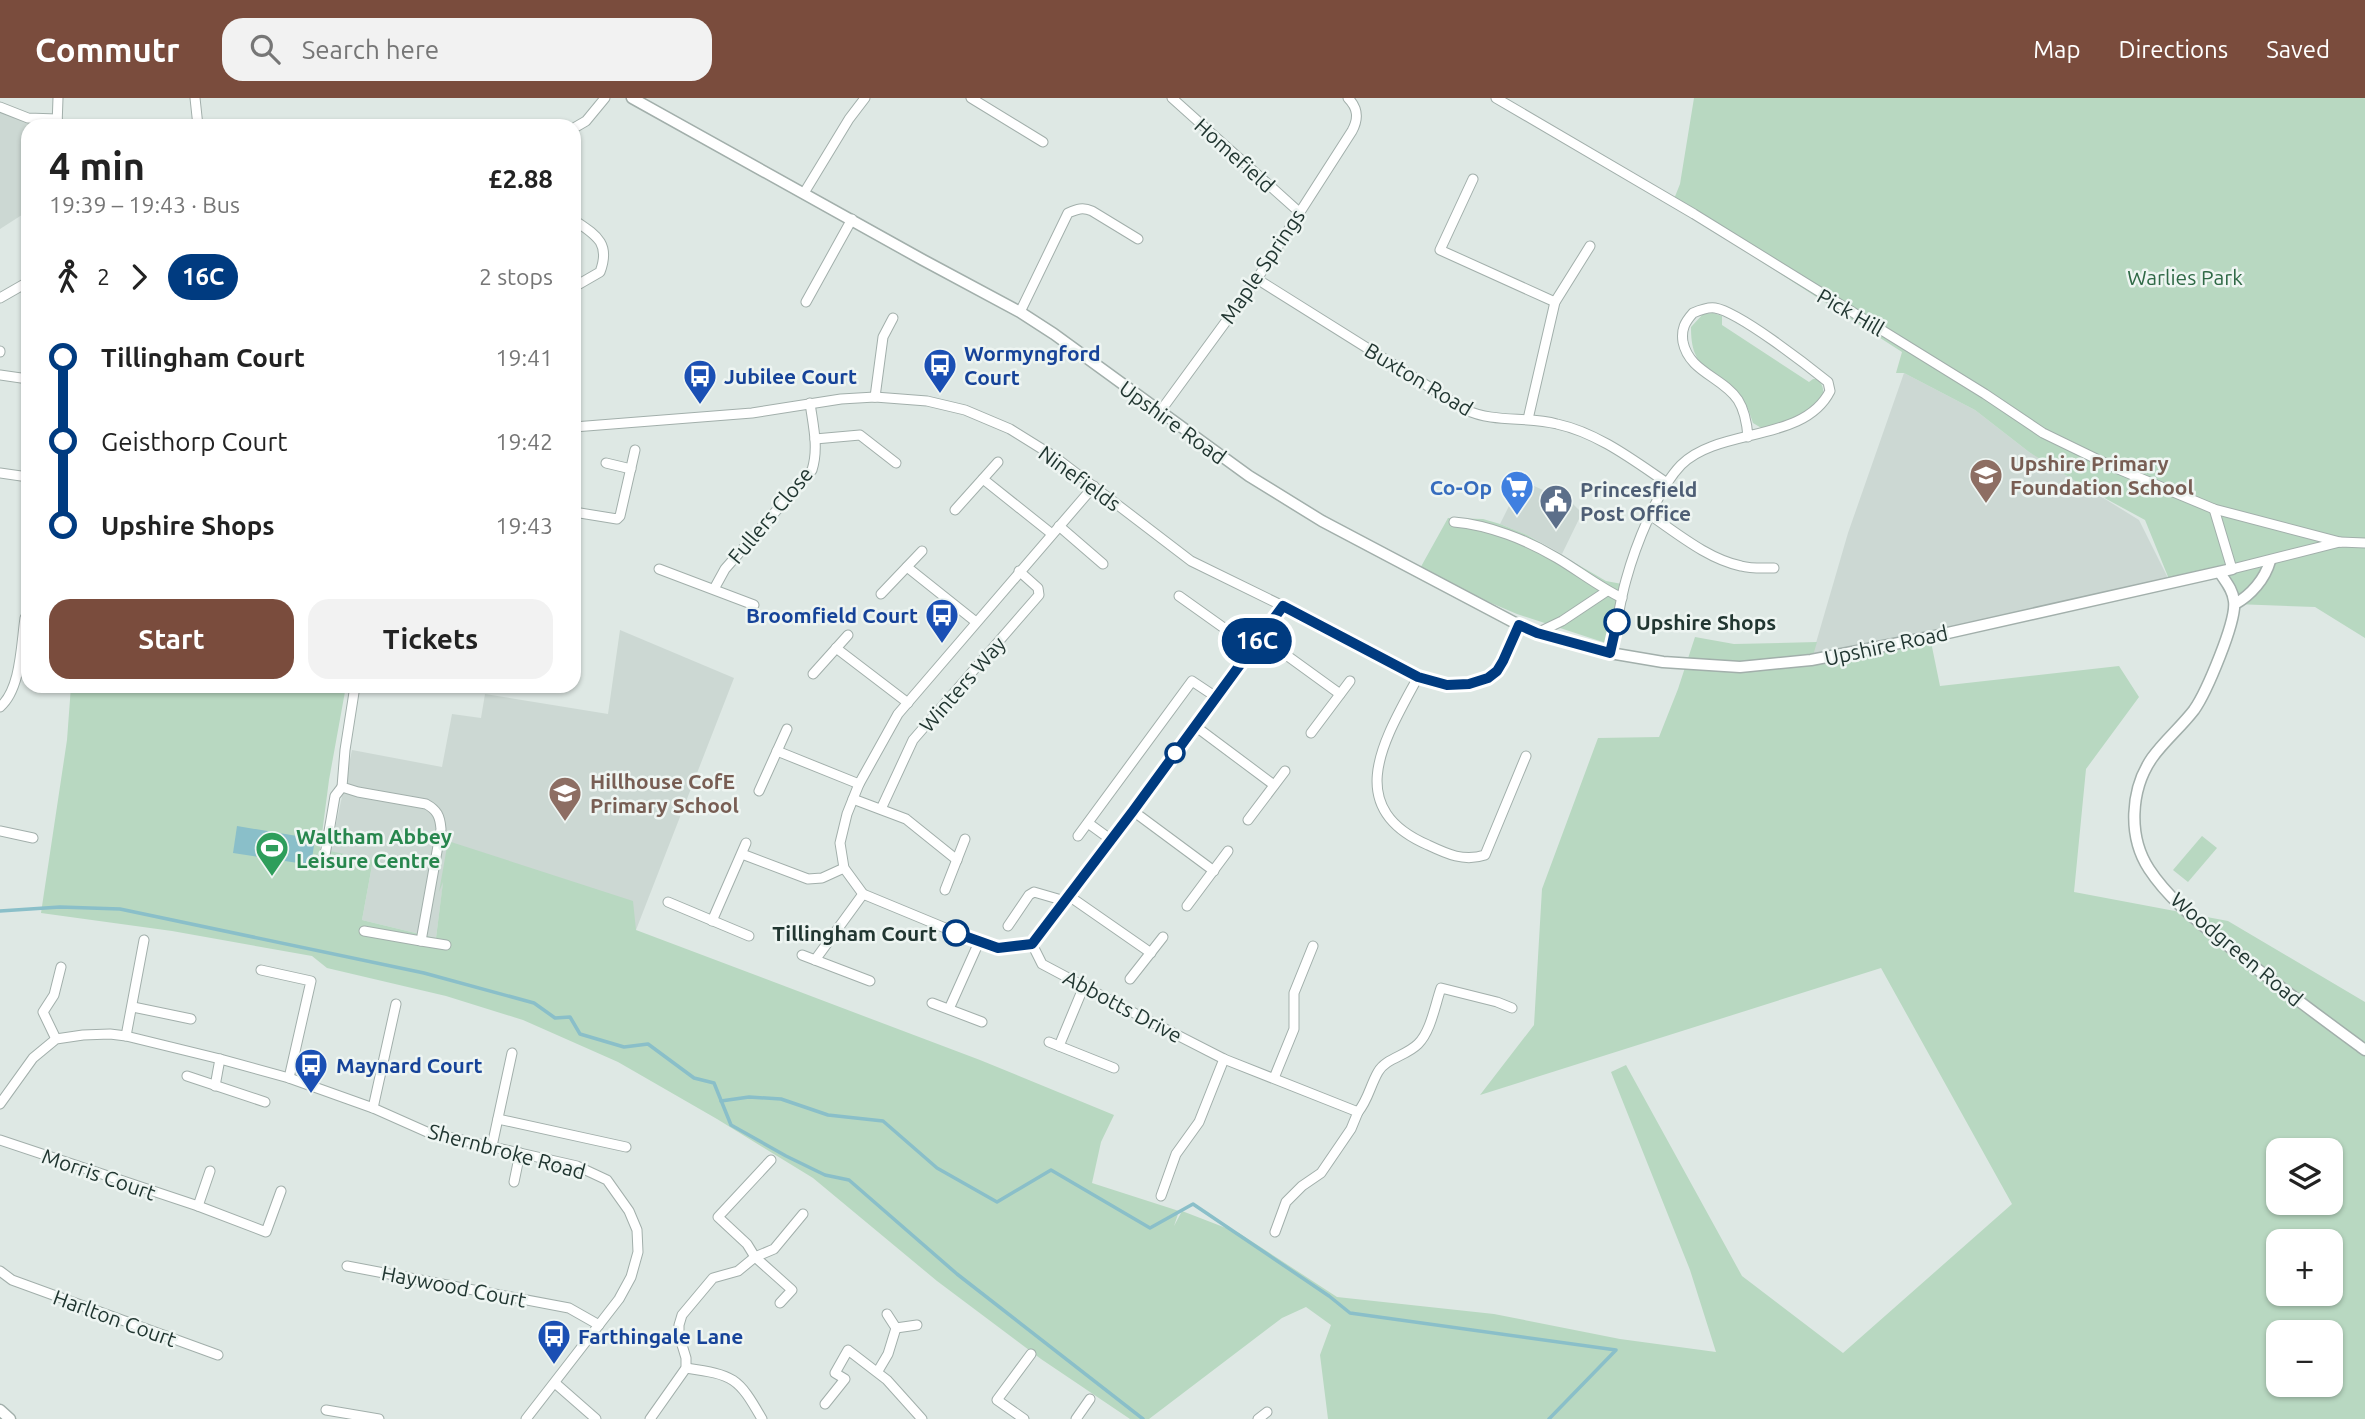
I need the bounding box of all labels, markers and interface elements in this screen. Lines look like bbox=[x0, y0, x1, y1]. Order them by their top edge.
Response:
search box bbox=[222, 18, 712, 81]
icon: search bbox=[246, 30, 284, 68]
text: Commutr bbox=[35, 31, 180, 68]
text: Search here bbox=[302, 35, 439, 64]
text: Map bbox=[2033, 36, 2080, 63]
text: Directions bbox=[2118, 36, 2228, 63]
text: Saved bbox=[2266, 36, 2330, 63]
street label: Homefield bbox=[1190, 113, 1280, 197]
text: 4 min bbox=[49, 145, 145, 187]
text: £2.88 bbox=[488, 164, 553, 193]
text: 19:39 – 19:43 · Bus bbox=[49, 192, 240, 217]
street label: Maple Springs bbox=[1215, 204, 1309, 328]
icon: walk bbox=[49, 258, 87, 296]
icon: forward bbox=[120, 258, 158, 296]
text: 16C bbox=[182, 263, 224, 290]
text: 2 bbox=[97, 264, 110, 289]
text: 2 stops bbox=[479, 264, 553, 289]
park label: Warlies Park bbox=[2127, 265, 2243, 289]
street label: Pick Hill bbox=[1813, 283, 1889, 341]
street label: Buxton Road bbox=[1361, 337, 1477, 421]
place label: Wormyngford Court bbox=[964, 341, 1101, 389]
text: Tillingham Court bbox=[101, 343, 305, 372]
text: 19:41 bbox=[495, 345, 553, 370]
bus stop icon: Wormyngford Court bbox=[921, 346, 959, 395]
bus stop icon: Jubilee Court bbox=[681, 357, 719, 406]
place label: Jubilee Court bbox=[724, 364, 857, 388]
street label: Upshire Road bbox=[1115, 375, 1231, 469]
text: Geisthorp Court bbox=[101, 427, 288, 456]
text: 19:42 bbox=[495, 429, 553, 454]
street label: Ninefields bbox=[1034, 440, 1126, 516]
place label: Upshire Primary Foundation School bbox=[2010, 451, 2194, 499]
school or university icon: Upshire Primary Foundation School bbox=[1967, 456, 2005, 505]
street label: Fullers Close bbox=[723, 462, 817, 568]
supermarket icon: Co-Op bbox=[1498, 468, 1536, 517]
place label: Co-Op bbox=[1430, 475, 1492, 499]
place label: Princesfield Post Office bbox=[1580, 477, 1697, 525]
public building icon: Princesfield Post Office bbox=[1537, 482, 1575, 531]
text: Upshire Shops bbox=[101, 511, 275, 540]
text: 19:43 bbox=[495, 513, 553, 538]
bus stop icon: Broomfield Court bbox=[923, 596, 961, 645]
button: Start bbox=[49, 599, 294, 679]
button: Tickets bbox=[308, 599, 553, 679]
place label: Broomfield Court bbox=[746, 603, 918, 627]
marker: Upshire Shops bbox=[1604, 609, 1630, 635]
place label: Upshire Shops bbox=[1636, 610, 1776, 634]
line badge: 16C bbox=[1217, 618, 1297, 664]
street label: Upshire Road bbox=[1822, 620, 1950, 670]
text: 16C bbox=[1236, 627, 1278, 654]
street label: Winters Way bbox=[914, 631, 1010, 737]
unlabelled marker bbox=[1165, 743, 1185, 763]
place label: Hillhouse CofE Primary School bbox=[590, 769, 739, 817]
school or university icon: Hillhouse CofE Primary School bbox=[546, 774, 584, 823]
place label: Waltham Abbey Leisure Centre bbox=[296, 824, 452, 872]
sports icon: Waltham Abbey Leisure Centre bbox=[253, 829, 291, 878]
street label: Woodgreen Road bbox=[2166, 887, 2308, 1011]
marker: Tillingham Court bbox=[943, 920, 969, 946]
place label: Tillingham Court bbox=[772, 921, 937, 945]
street label: Abbotts Drive bbox=[1060, 965, 1186, 1047]
bus stop icon: Maynard Court bbox=[292, 1046, 330, 1095]
place label: Maynard Court bbox=[336, 1053, 483, 1077]
street label: Shernbroke Road bbox=[426, 1118, 588, 1184]
map controls bbox=[2266, 1138, 2343, 1397]
button: layers bbox=[2266, 1138, 2343, 1215]
street label: Morris Court bbox=[39, 1143, 159, 1205]
button: + bbox=[2266, 1229, 2343, 1306]
street label: Haywood Court bbox=[379, 1260, 529, 1312]
street label: Harlton Court bbox=[50, 1285, 180, 1351]
bus stop icon: Farthingale Lane bbox=[535, 1317, 573, 1366]
button: − bbox=[2266, 1320, 2343, 1397]
place label: Farthingale Lane bbox=[578, 1324, 743, 1348]

